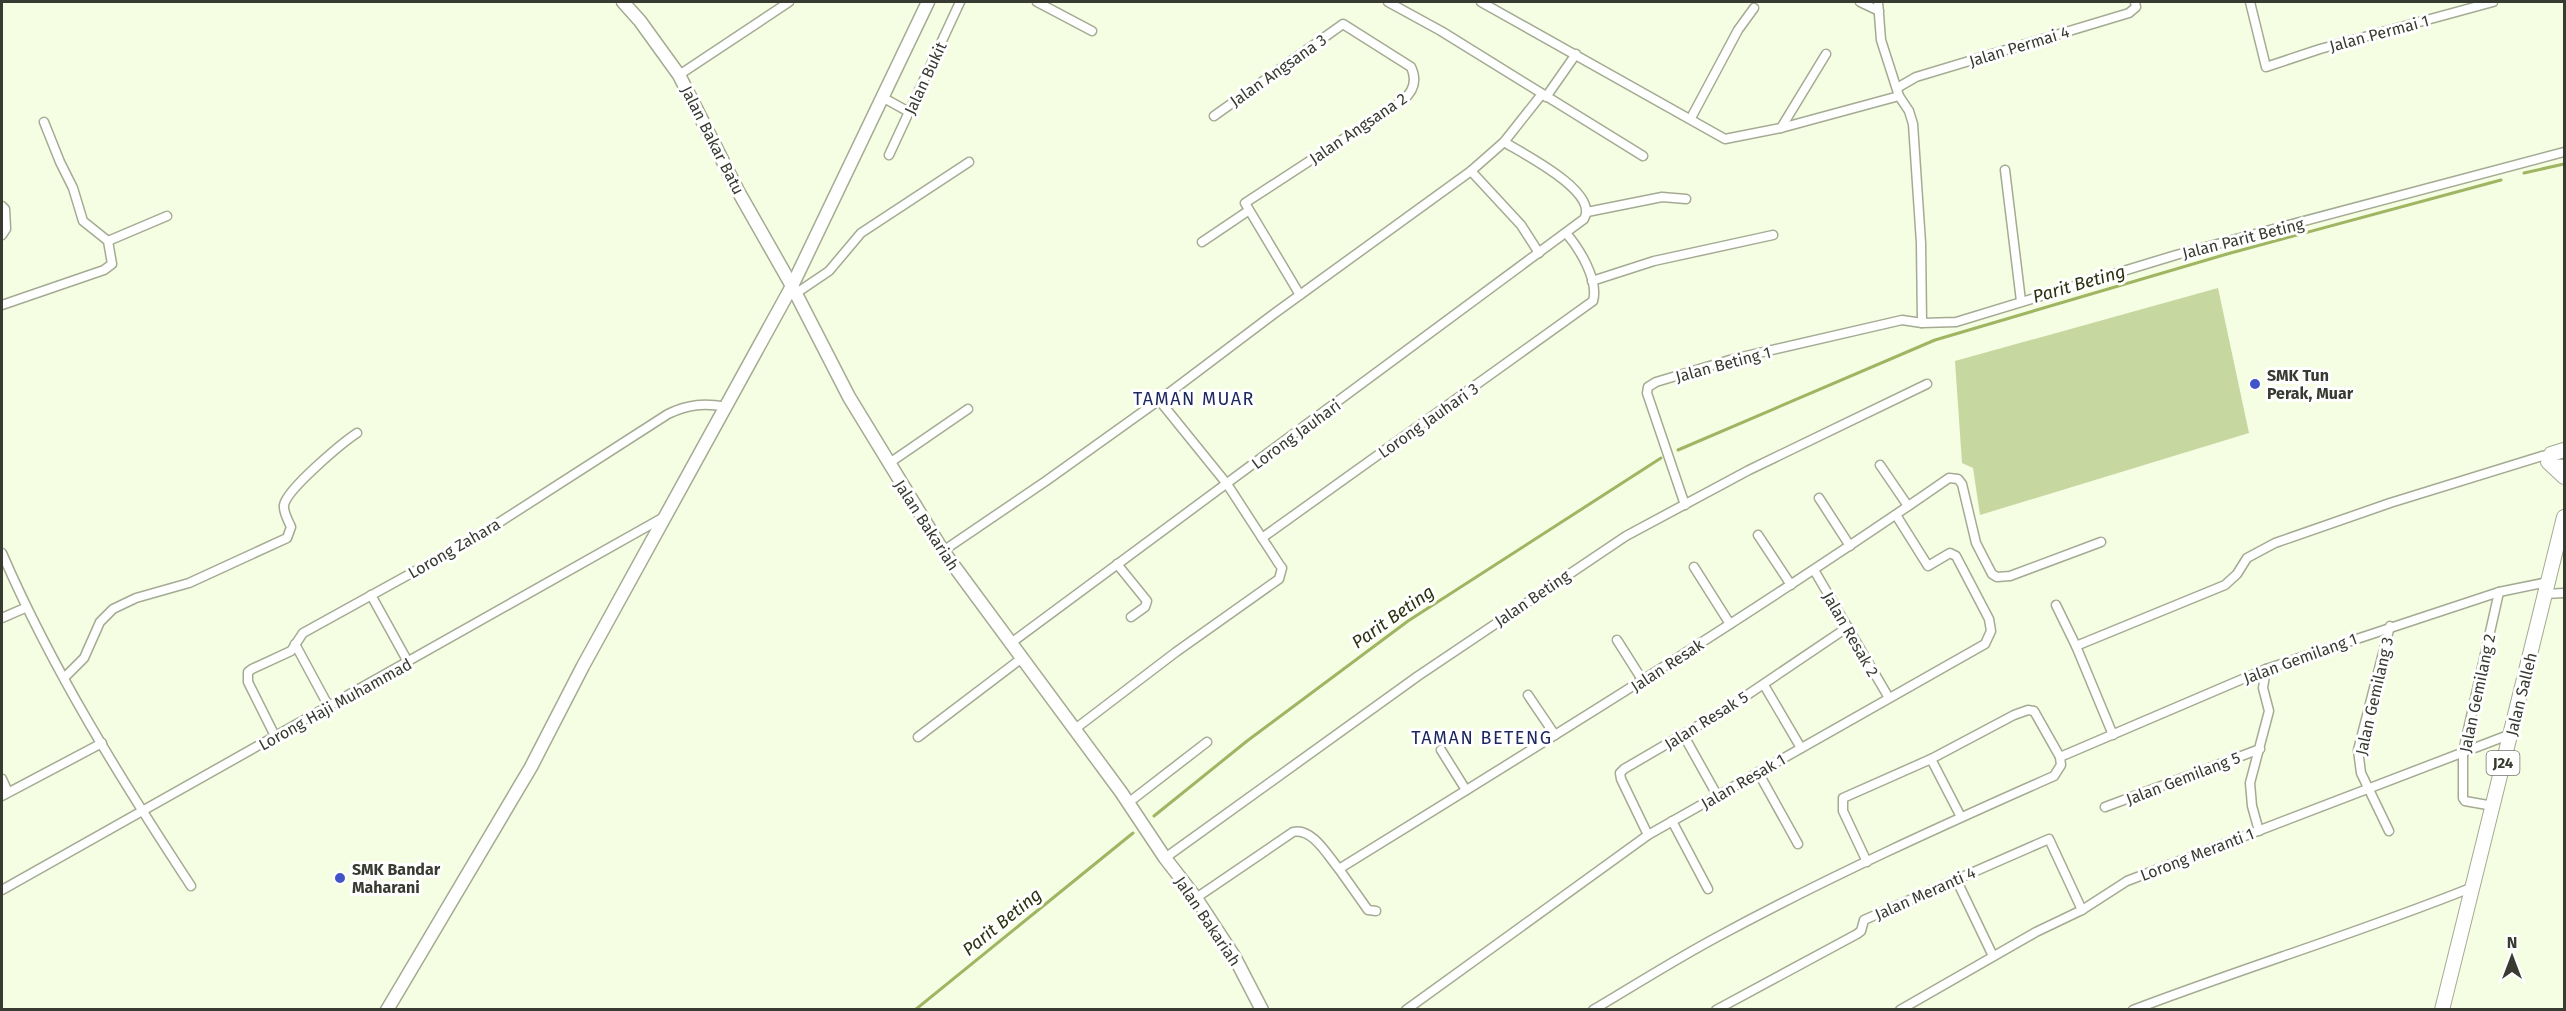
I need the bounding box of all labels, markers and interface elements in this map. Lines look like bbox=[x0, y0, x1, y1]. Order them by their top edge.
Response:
street label: Jalan Permai 1 bbox=[2327, 11, 2431, 56]
street label: Jalan Permai 4 bbox=[1967, 22, 2072, 71]
street label: Jalan Angsana 3 bbox=[1226, 30, 1330, 111]
street label: Jalan Bukit bbox=[900, 39, 951, 118]
street label: Jalan Bakar Batu bbox=[677, 83, 748, 198]
street label: Jalan Angsana 2 bbox=[1306, 89, 1411, 168]
street label: Jalan Parit Beting bbox=[2180, 214, 2307, 263]
water label: Parit Beting bbox=[2030, 260, 2128, 308]
street label: Jalan Beting 1 bbox=[1673, 343, 1773, 386]
place label: SMK Tun Perak, Muar bbox=[2267, 366, 2354, 403]
marker: SMK Tun Perak, Muar bbox=[2248, 377, 2262, 391]
street label: Lorong Jauhari 3 bbox=[1375, 379, 1482, 462]
district label: TAMAN MUAR bbox=[1133, 388, 1255, 410]
street label: Lorong Jauhari bbox=[1248, 396, 1345, 473]
street label: Jalan Bakariah bbox=[890, 476, 963, 574]
street label: Lorong Zahara bbox=[405, 514, 504, 582]
street label: Jalan Beting bbox=[1491, 566, 1574, 631]
water label: Parit Beting bbox=[1348, 581, 1438, 653]
street label: Jalan Resak 2 bbox=[1819, 588, 1883, 680]
street label: Jalan Gemilang 1 bbox=[2241, 629, 2360, 688]
street label: Jalan Gemilang 2 bbox=[2456, 632, 2499, 754]
street label: Jalan Resak bbox=[1627, 634, 1708, 696]
street label: Jalan Gemilang 3 bbox=[2352, 635, 2397, 757]
street label: Jalan Salleh bbox=[2502, 651, 2541, 738]
street label: Lorong Haji Muhammad bbox=[255, 654, 415, 754]
street label: Jalan Resak 5 bbox=[1661, 687, 1752, 754]
district label: TAMAN BETENG bbox=[1411, 727, 1553, 749]
street label: Jalan Gemilang 5 bbox=[2123, 748, 2243, 809]
street label: Jalan Resak 1 bbox=[1698, 750, 1789, 813]
road number: J24 bbox=[2486, 751, 2520, 775]
street label: Lorong Meranti 1 bbox=[2138, 824, 2257, 885]
place label: SMK Bandar Maharani bbox=[352, 860, 441, 897]
street label: Jalan Meranti 4 bbox=[1872, 863, 1979, 924]
marker: SMK Bandar Maharani bbox=[333, 871, 347, 885]
street label: Jalan Bakariah bbox=[1171, 873, 1245, 970]
water label: Parit Beting bbox=[958, 883, 1046, 961]
north arrow bbox=[2482, 927, 2542, 987]
text: N bbox=[2507, 933, 2517, 952]

